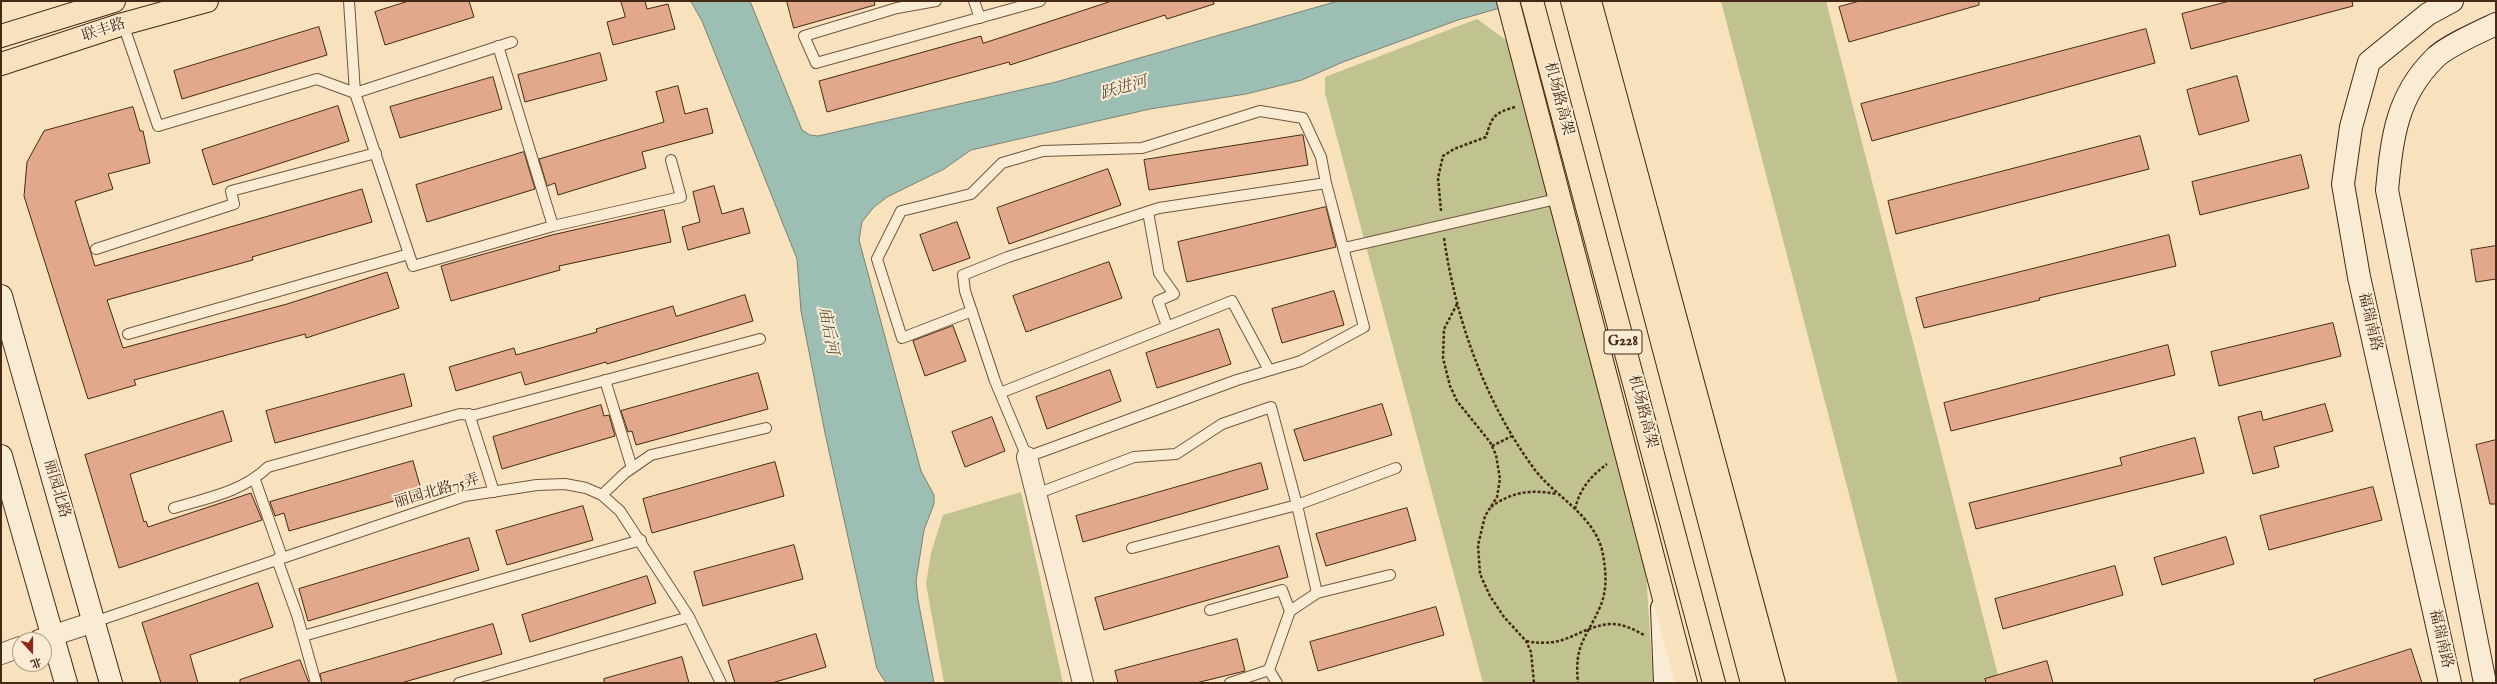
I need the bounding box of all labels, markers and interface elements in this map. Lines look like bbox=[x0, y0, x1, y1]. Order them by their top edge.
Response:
street label: 联丰路 bbox=[80, 15, 128, 47]
street label: 机场路高架 bbox=[1540, 60, 1576, 138]
water label: 跃进河 bbox=[1098, 73, 1150, 105]
street label: 福瑞南路 bbox=[2353, 291, 2385, 353]
water label: 庙后河 bbox=[813, 306, 841, 356]
road number: G228 bbox=[1604, 330, 1642, 354]
street label: 机场路高架 bbox=[1624, 373, 1660, 451]
street label: 丽园北路 bbox=[39, 458, 73, 520]
street label: 丽园北路75弄 bbox=[392, 471, 482, 513]
street label: 福瑞南路 bbox=[2424, 608, 2456, 670]
north arrow bbox=[12, 632, 52, 672]
text: 北 bbox=[28, 654, 44, 671]

